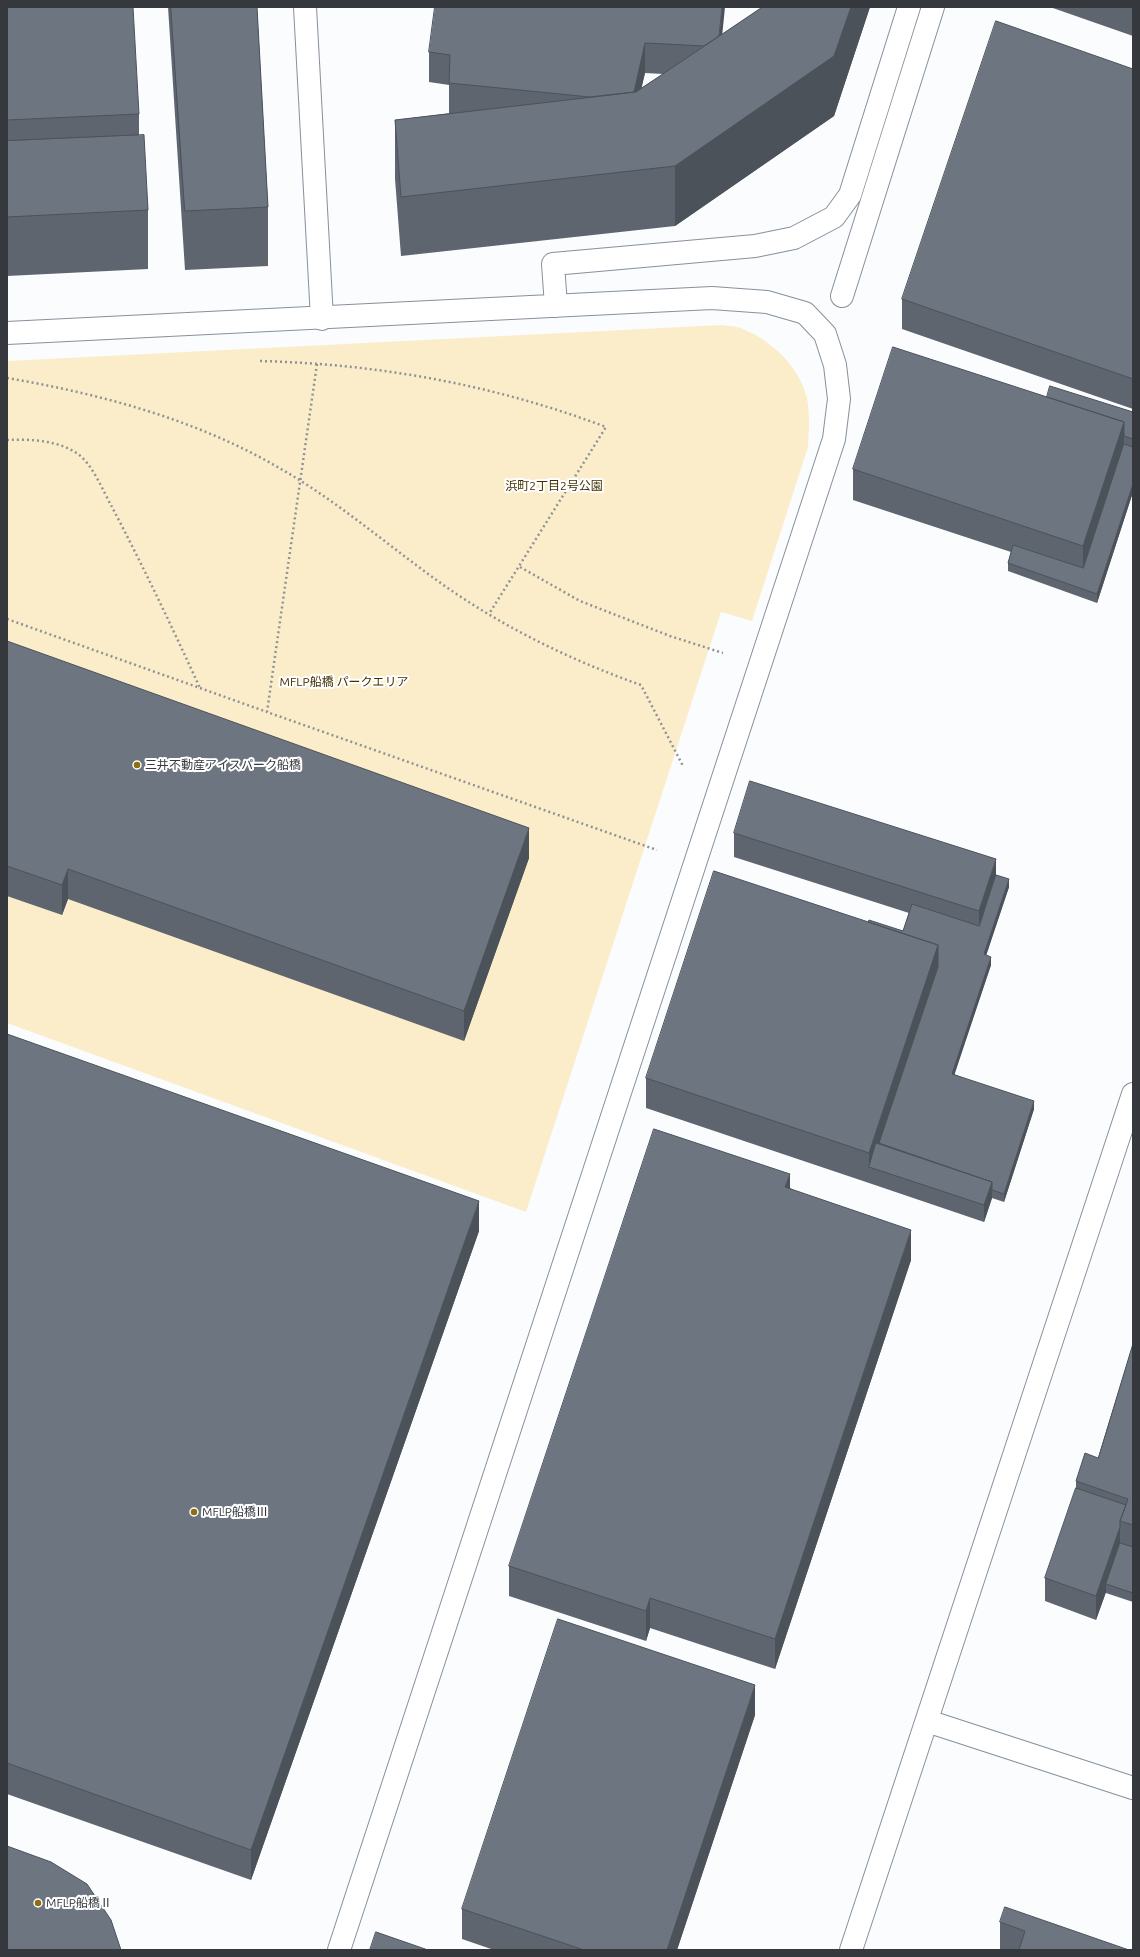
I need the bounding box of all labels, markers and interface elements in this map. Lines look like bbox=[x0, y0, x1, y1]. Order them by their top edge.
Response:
park label: 浜町2丁目2号公園 bbox=[505, 479, 603, 493]
park label: MFLP船橋 パークエリア bbox=[280, 675, 408, 689]
place label: 三井不動産アイスパーク船橋 bbox=[145, 758, 301, 772]
marker: 三井不動産アイスパーク船橋 bbox=[132, 760, 142, 770]
place label: MFLP船橋Ⅲ bbox=[202, 1505, 268, 1519]
marker: MFLP船橋Ⅲ bbox=[189, 1507, 199, 1517]
place label: MFLP船橋Ⅱ bbox=[46, 1896, 112, 1910]
marker: MFLP船橋Ⅱ bbox=[33, 1898, 43, 1908]

